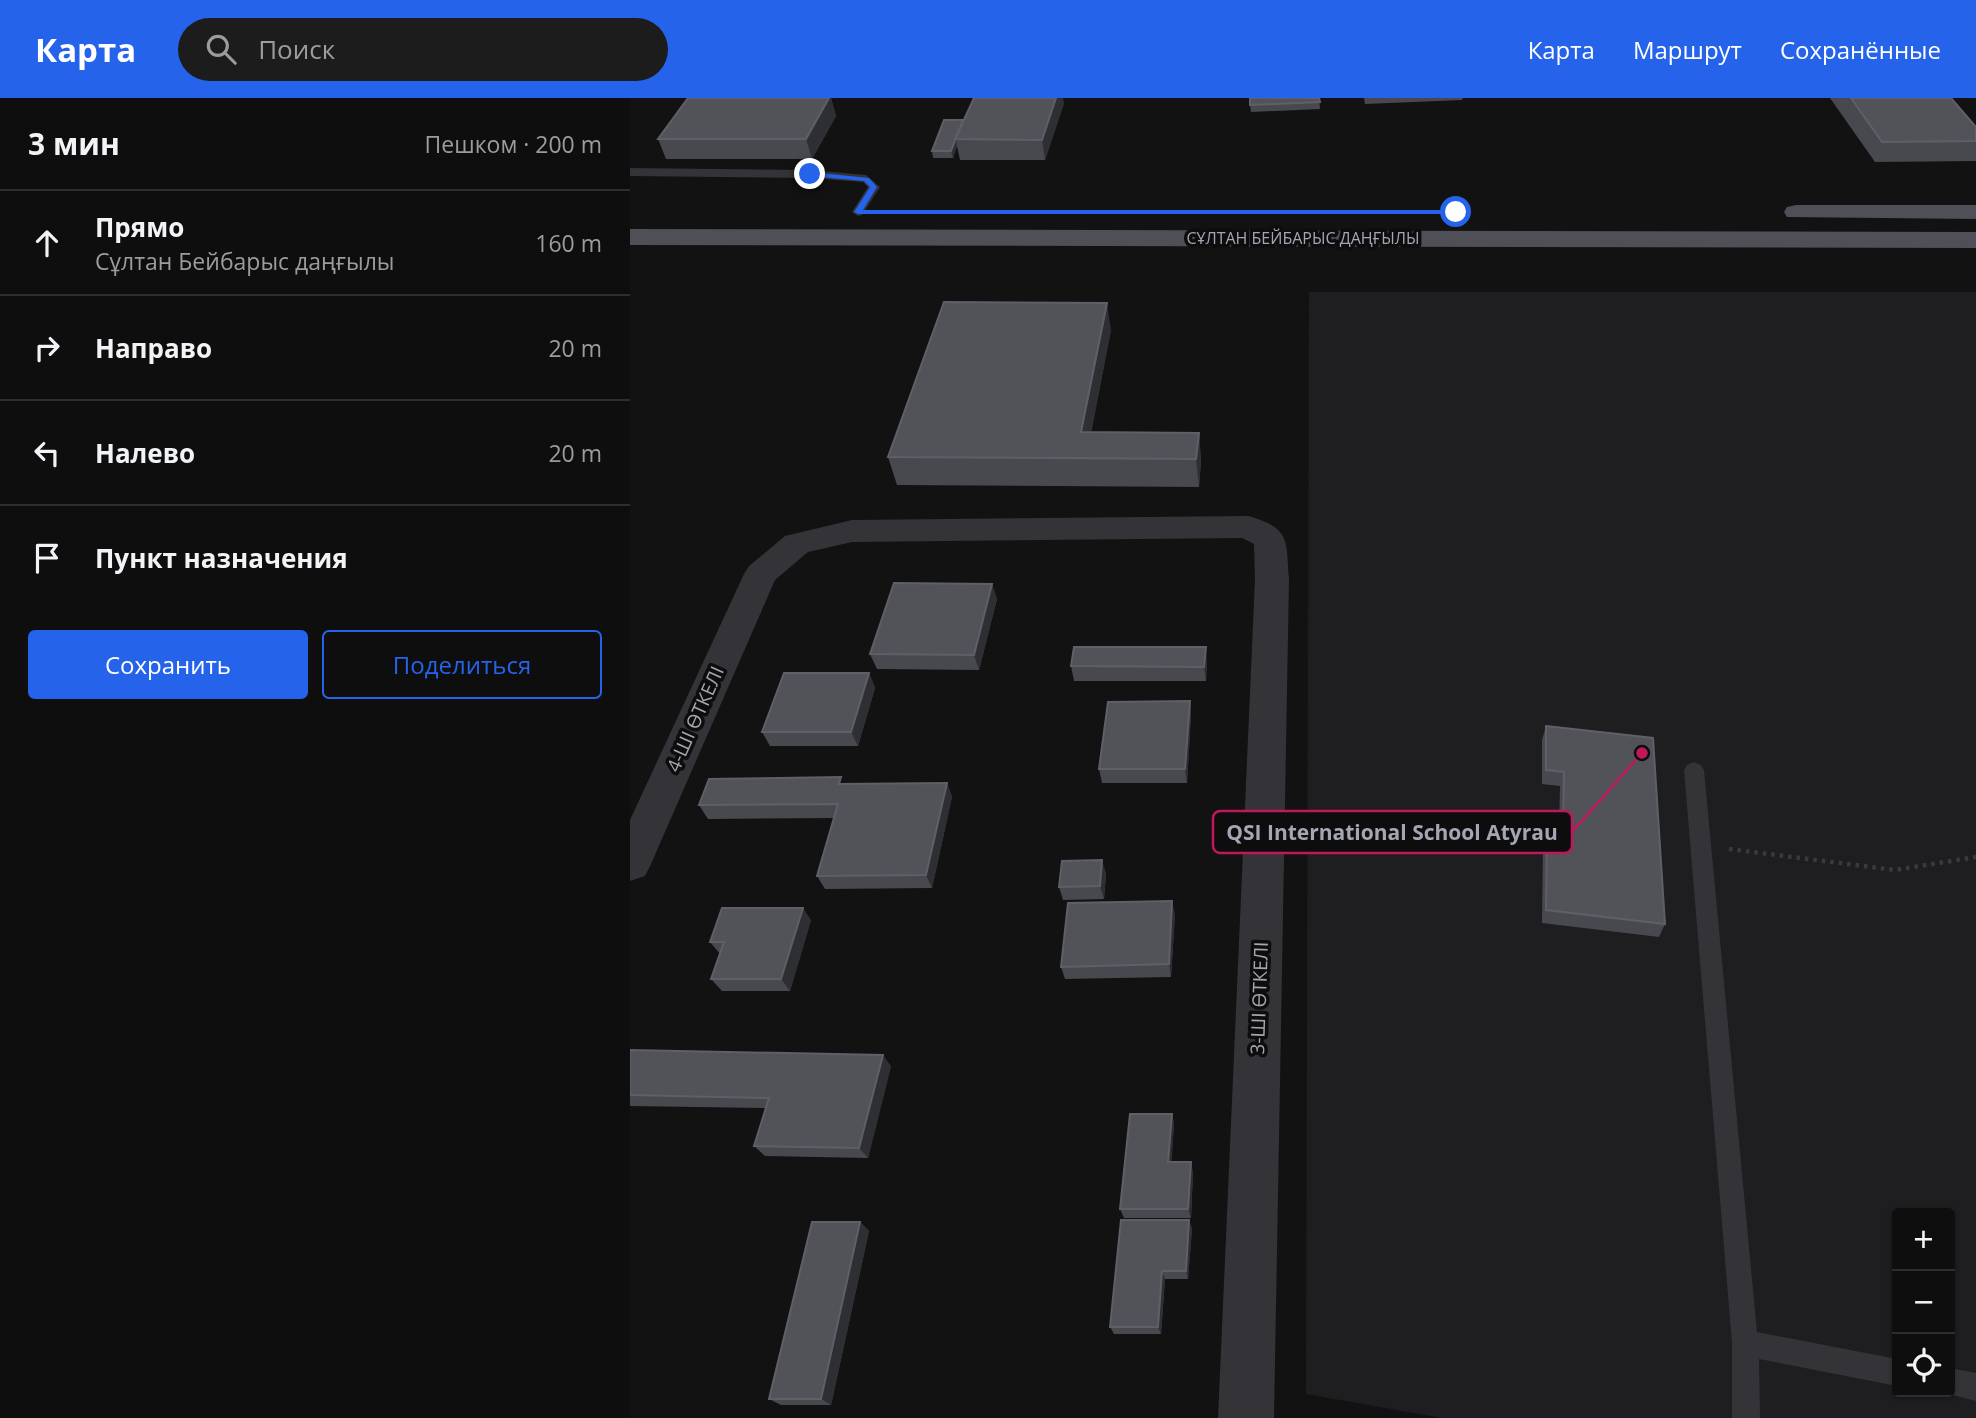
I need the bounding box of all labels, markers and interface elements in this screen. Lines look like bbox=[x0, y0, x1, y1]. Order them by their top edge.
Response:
search box bbox=[178, 18, 668, 81]
text: Карта bbox=[35, 27, 136, 72]
icon: search bbox=[202, 30, 240, 68]
text: Поиск bbox=[258, 31, 335, 67]
text: Карта bbox=[1528, 33, 1595, 66]
text: Маршрут bbox=[1633, 33, 1742, 66]
text: Сохранённые bbox=[1780, 33, 1941, 66]
text: 3 мин bbox=[28, 123, 120, 164]
text: Пешком · 200 m bbox=[425, 128, 602, 160]
route end bbox=[794, 158, 825, 189]
route start bbox=[1440, 196, 1471, 227]
text: Прямо bbox=[95, 209, 184, 245]
icon: ahead bbox=[28, 224, 66, 262]
text: 160 m bbox=[535, 227, 602, 259]
street label: СҰЛТАН БЕЙБАРЫС ДАҢҒЫЛЫ bbox=[1186, 227, 1420, 249]
text: Сұлтан Бейбарыс даңғылы bbox=[95, 245, 394, 277]
icon: right bbox=[28, 329, 66, 367]
text: Направо bbox=[95, 330, 212, 366]
text: 20 m bbox=[548, 332, 602, 364]
icon: left bbox=[28, 434, 66, 472]
text: Налево bbox=[95, 435, 195, 471]
text: 20 m bbox=[548, 437, 602, 469]
icon: arrive bbox=[28, 539, 66, 577]
text: Пункт назначения bbox=[95, 540, 348, 576]
button: Сохранить bbox=[28, 630, 308, 699]
button: Поделиться bbox=[322, 630, 602, 699]
street label: 4-ШІ ӨТКЕЛІ bbox=[660, 662, 730, 776]
callout: QSI International School Atyrau bbox=[1213, 811, 1572, 853]
text: QSI International School Atyrau bbox=[1226, 818, 1558, 846]
street label: 3-ШІ ӨТКЕЛІ bbox=[1244, 941, 1274, 1055]
map controls bbox=[1892, 1208, 1955, 1397]
button: + bbox=[1892, 1208, 1955, 1271]
button: − bbox=[1892, 1271, 1955, 1334]
button: locate bbox=[1892, 1334, 1955, 1397]

